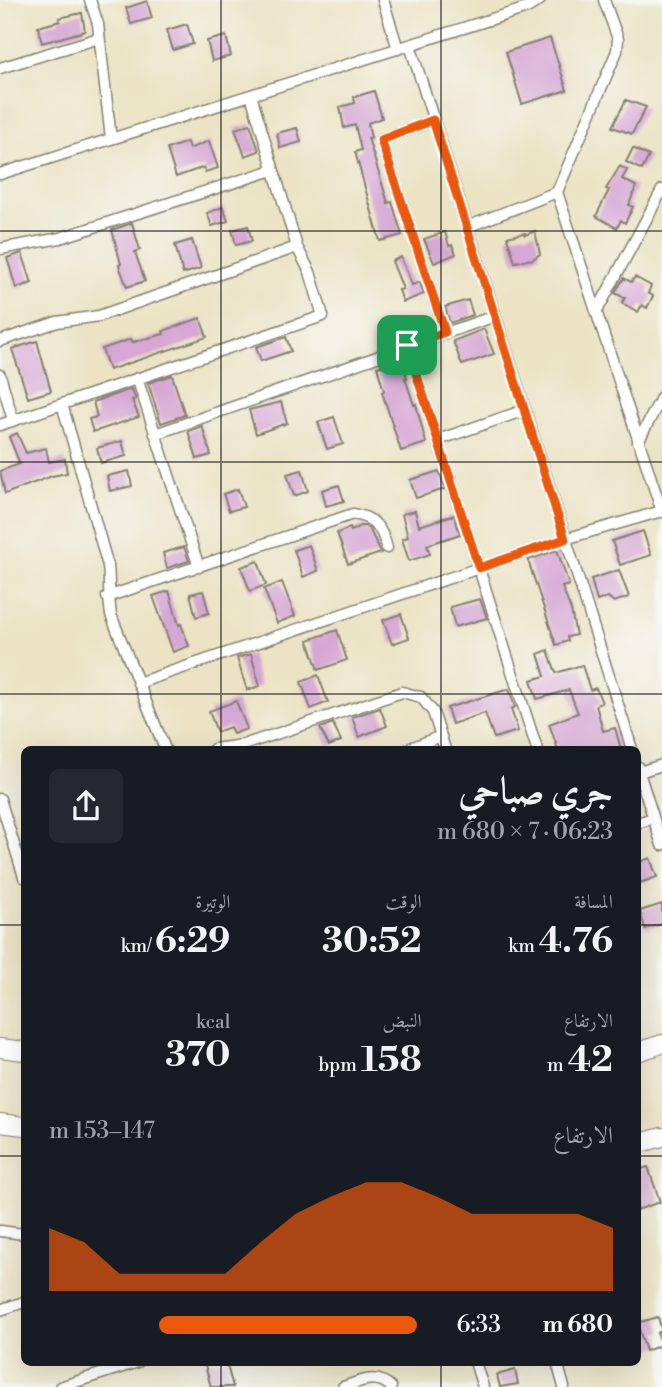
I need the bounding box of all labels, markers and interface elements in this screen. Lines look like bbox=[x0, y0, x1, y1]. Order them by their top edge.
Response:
pin bbox=[377, 315, 437, 375]
icon: arrive bbox=[388, 326, 426, 364]
text: جري صباحي bbox=[459, 768, 613, 815]
button: share bbox=[49, 769, 123, 843]
text: 06:23 · 7 × 680 m bbox=[437, 818, 613, 846]
text: الوتيرة bbox=[195, 890, 230, 914]
text: الوقت bbox=[385, 890, 422, 914]
text: المسافة bbox=[574, 890, 613, 914]
text: 6:29 bbox=[155, 920, 230, 963]
text: 30:52 bbox=[322, 920, 422, 963]
text: 4.76 bbox=[539, 920, 613, 963]
text: /km bbox=[121, 934, 155, 958]
text: km bbox=[508, 934, 539, 958]
text: النبض bbox=[383, 1009, 422, 1033]
text: الارتفاع bbox=[564, 1009, 613, 1033]
text: kcal bbox=[196, 1010, 230, 1034]
text: 370 bbox=[165, 1034, 230, 1077]
text: 158 bbox=[361, 1039, 422, 1082]
text: 42 bbox=[568, 1039, 613, 1082]
text: bpm bbox=[318, 1053, 361, 1077]
text: m bbox=[547, 1053, 568, 1077]
text: 147–153 m bbox=[49, 1117, 155, 1145]
text: الارتفاع bbox=[553, 1122, 613, 1150]
text: 6:33 bbox=[456, 1311, 501, 1339]
text: 680 m bbox=[543, 1311, 613, 1339]

